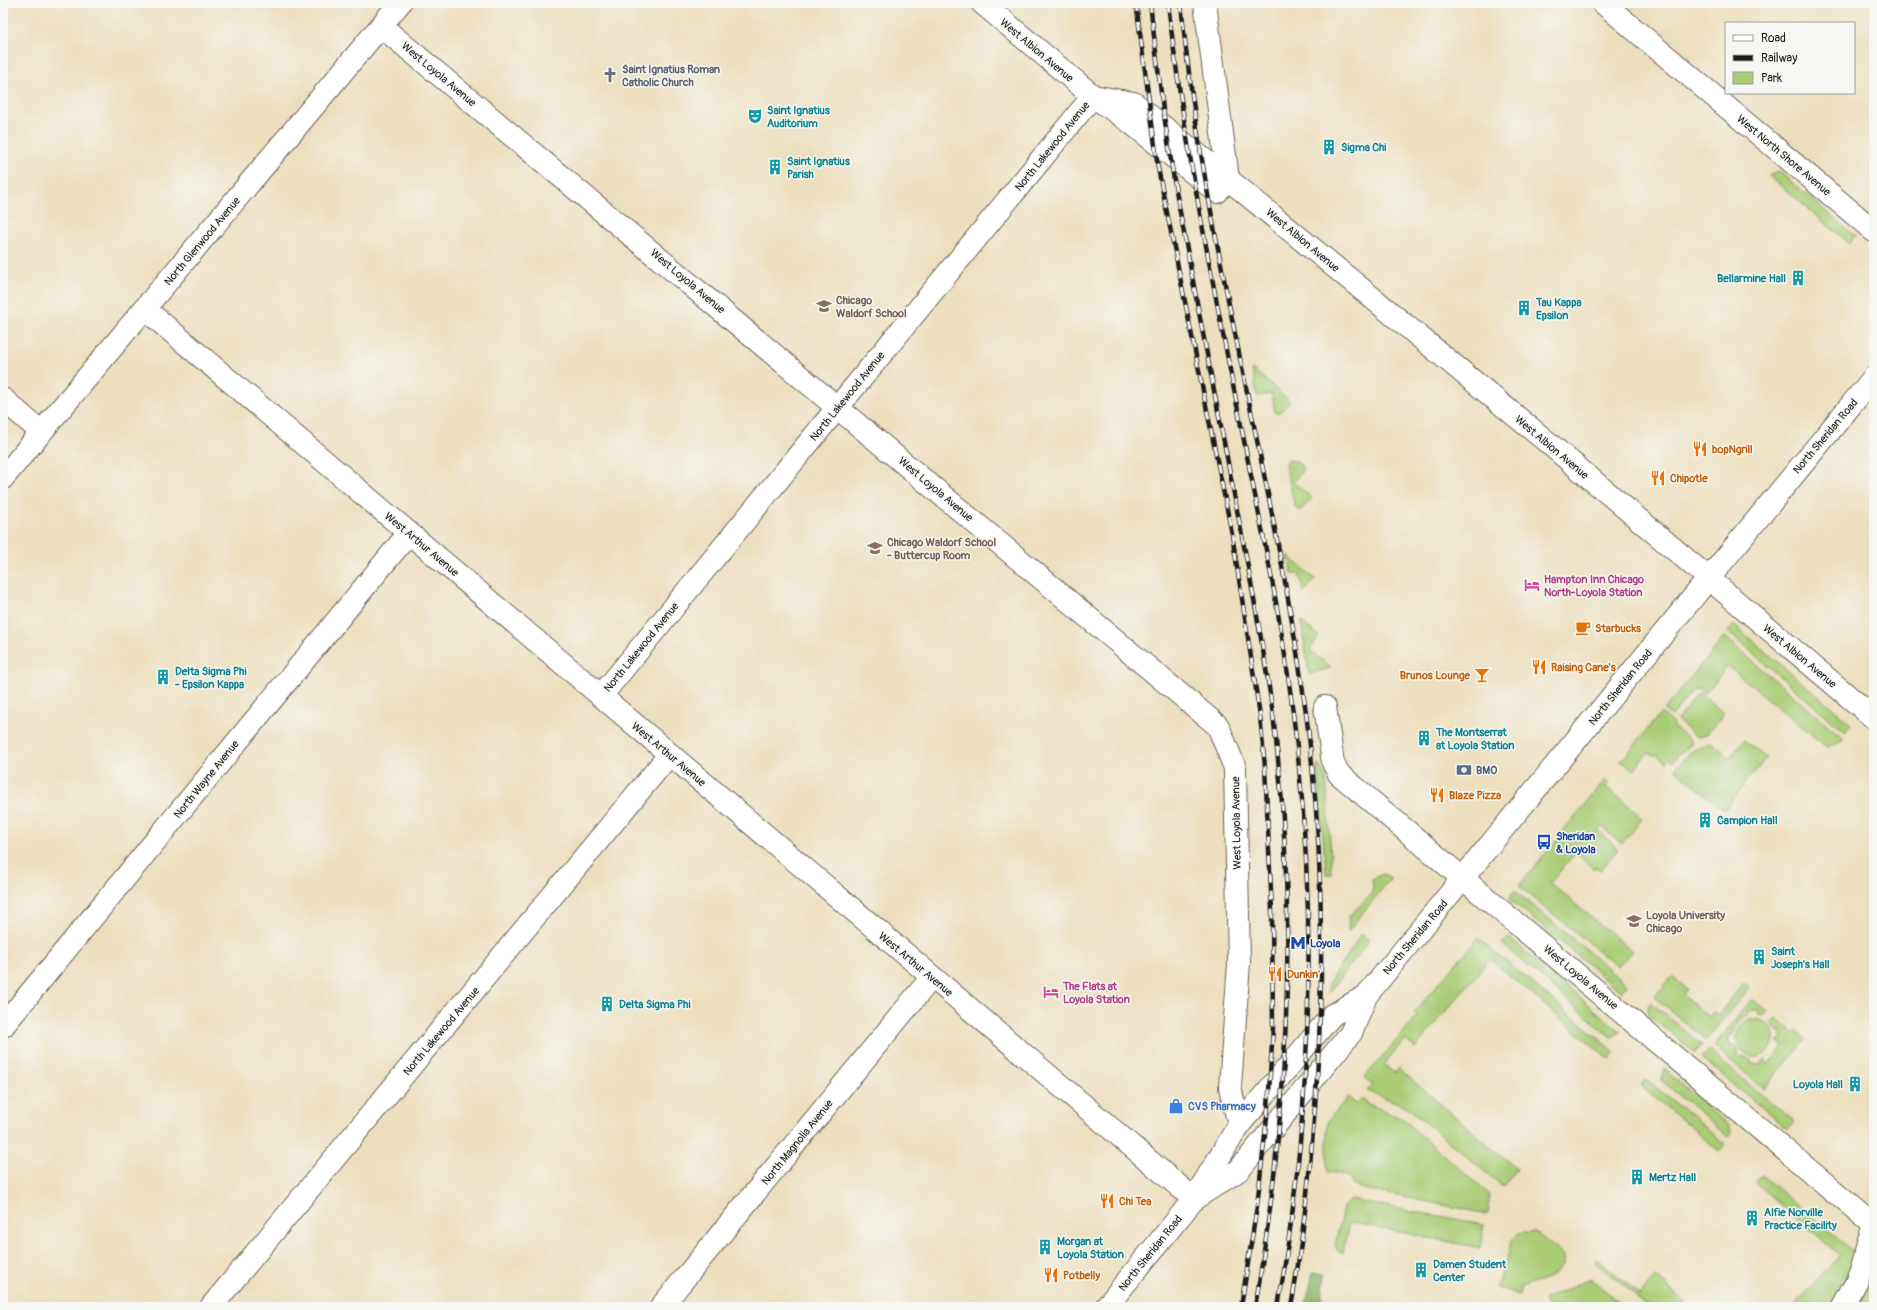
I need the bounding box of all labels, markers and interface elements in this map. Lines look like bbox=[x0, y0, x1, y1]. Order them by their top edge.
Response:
street label: West Albion Avenue bbox=[997, 16, 1076, 85]
legend bbox=[1725, 22, 1855, 94]
text: Road bbox=[1761, 31, 1786, 46]
street label: West Loyola Avenue bbox=[399, 39, 479, 110]
text: Railway bbox=[1761, 51, 1797, 66]
place label: Saint Ignatius Roman Catholic Church bbox=[622, 63, 720, 89]
church icon: Saint Ignatius Roman Catholic Church bbox=[601, 66, 619, 84]
text: Park bbox=[1761, 71, 1782, 86]
street label: North Lakewood Avenue bbox=[1012, 98, 1093, 194]
place label: Saint Ignatius Auditorium bbox=[767, 104, 830, 130]
theatre icon: Saint Ignatius Auditorium bbox=[746, 107, 764, 125]
street label: West North Shore Avenue bbox=[1734, 112, 1834, 199]
building icon: Sigma Chi bbox=[1320, 138, 1338, 156]
place label: Sigma Chi bbox=[1341, 141, 1386, 154]
place label: Saint Ignatius Parish bbox=[787, 155, 850, 181]
building icon: Saint Ignatius Parish bbox=[766, 158, 784, 176]
street label: North Glenwood Avenue bbox=[162, 194, 244, 288]
street label: West Albion Avenue bbox=[1263, 206, 1342, 275]
street label: West Loyola Avenue bbox=[648, 246, 728, 317]
building icon: Bellarmine Hall bbox=[1789, 269, 1807, 287]
place label: Bellarmine Hall bbox=[1717, 272, 1786, 285]
place label: Chicago Waldorf School bbox=[836, 294, 907, 320]
place label: Tau Kappa Epsilon bbox=[1535, 296, 1582, 322]
school or university icon: Chicago Waldorf School bbox=[815, 297, 833, 315]
building icon: Tau Kappa Epsilon bbox=[1515, 299, 1533, 317]
street label: North Lakewood Avenue bbox=[807, 348, 888, 444]
street label: North Sheridan Road bbox=[1790, 396, 1860, 476]
street label: West Albion Avenue bbox=[1512, 413, 1591, 482]
restaurant icon: bopNgrill bbox=[1691, 440, 1709, 458]
place label: bopNgrill bbox=[1712, 443, 1753, 456]
street label: West Loyola Avenue bbox=[896, 454, 976, 525]
restaurant icon: Chipotle bbox=[1649, 469, 1667, 487]
place label: Chipotle bbox=[1670, 472, 1708, 485]
street label: West Arthur Avenue bbox=[382, 510, 462, 580]
place label: Chicago Waldorf School - Buttercup Room bbox=[887, 536, 997, 562]
school or university icon: Chicago Waldorf School - Buttercup Room bbox=[866, 539, 884, 557]
place label: Hampton Inn Chicago North-Loyola Station bbox=[1544, 573, 1644, 599]
hotel icon: Hampton Inn Chicago North-Loyola Station bbox=[1523, 576, 1541, 594]
street label: North Lakewood Avenue bbox=[601, 599, 682, 695]
cafe icon: Starbucks bbox=[1574, 619, 1592, 637]
place label: Starbucks bbox=[1595, 622, 1641, 635]
street label: West Albion Avenue bbox=[1760, 622, 1839, 691]
street label: North Sheridan Road bbox=[1586, 647, 1655, 728]
restaurant icon: Raising Cane's bbox=[1530, 658, 1548, 676]
place label: Raising Cane's bbox=[1551, 661, 1616, 674]
place label: Delta Sigma Phi - Epsilon Kappa bbox=[175, 665, 246, 691]
bar icon: Brunos Lounge bbox=[1473, 666, 1491, 684]
building icon: Delta Sigma Phi - Epsilon Kappa bbox=[154, 668, 172, 686]
place label: Brunos Lounge bbox=[1400, 669, 1471, 682]
street label: West Arthur Avenue bbox=[629, 720, 709, 790]
place label: The Montserrat at Loyola Station bbox=[1435, 726, 1514, 752]
building icon: The Montserrat at Loyola Station bbox=[1415, 729, 1433, 747]
street label: North Wayne Avenue bbox=[171, 737, 242, 821]
bank icon: BMO bbox=[1455, 761, 1473, 779]
place label: BMO bbox=[1476, 764, 1497, 777]
street label: West Loyola Avenue bbox=[1229, 776, 1244, 870]
restaurant icon: Blaze Pizza bbox=[1428, 786, 1446, 804]
place label: Blaze Pizza bbox=[1449, 789, 1501, 802]
building icon: Campion Hall bbox=[1696, 811, 1714, 829]
place label: Campion Hall bbox=[1717, 814, 1778, 827]
place label: Sheridan & Loyola bbox=[1556, 830, 1596, 856]
bus stop icon: Sheridan & Loyola bbox=[1535, 833, 1553, 851]
street label: North Sheridan Road bbox=[1380, 897, 1450, 977]
place label: Loyola University Chicago bbox=[1646, 909, 1725, 935]
school or university icon: Loyola University Chicago bbox=[1625, 912, 1643, 930]
street label: West Arthur Avenue bbox=[876, 930, 956, 1000]
metro station icon: Loyola bbox=[1289, 934, 1307, 952]
place label: Loyola bbox=[1310, 937, 1340, 950]
street label: West Loyola Avenue bbox=[1541, 942, 1621, 1013]
place label: Saint Joseph's Hall bbox=[1771, 945, 1830, 971]
building icon: Saint Joseph's Hall bbox=[1750, 948, 1768, 966]
restaurant icon: Dunkin' bbox=[1266, 965, 1284, 983]
place label: Dunkin' bbox=[1287, 968, 1320, 981]
place label: The Flats at Loyola Station bbox=[1062, 980, 1130, 1006]
hotel icon: The Flats at Loyola Station bbox=[1042, 983, 1060, 1001]
street label: North Lakewood Avenue bbox=[401, 984, 483, 1078]
building icon: Delta Sigma Phi bbox=[598, 995, 616, 1013]
place label: Delta Sigma Phi bbox=[619, 998, 690, 1011]
building icon: Loyola Hall bbox=[1846, 1075, 1864, 1093]
place label: Loyola Hall bbox=[1793, 1078, 1843, 1091]
street label: North Magnolia Avenue bbox=[759, 1097, 836, 1188]
shop icon: CVS Pharmacy bbox=[1167, 1097, 1185, 1115]
place label: CVS Pharmacy bbox=[1188, 1100, 1256, 1113]
building icon: Mertz Hall bbox=[1628, 1168, 1646, 1186]
place label: Mertz Hall bbox=[1649, 1171, 1697, 1184]
restaurant icon: Chi Tea bbox=[1098, 1192, 1116, 1210]
place label: Chi Tea bbox=[1119, 1195, 1151, 1208]
place label: Alfie Norville Practice Facility bbox=[1764, 1206, 1837, 1232]
building icon: Alfie Norville Practice Facility bbox=[1743, 1209, 1761, 1227]
street label: North Sheridan Road bbox=[1116, 1213, 1185, 1294]
place label: Morgan at Loyola Station bbox=[1057, 1235, 1124, 1261]
building icon: Morgan at Loyola Station bbox=[1036, 1238, 1054, 1256]
place label: Damen Student Center bbox=[1433, 1258, 1507, 1284]
building icon: Damen Student Center bbox=[1412, 1261, 1430, 1279]
restaurant icon: Potbelly bbox=[1042, 1266, 1060, 1284]
place label: Potbelly bbox=[1063, 1269, 1100, 1282]

